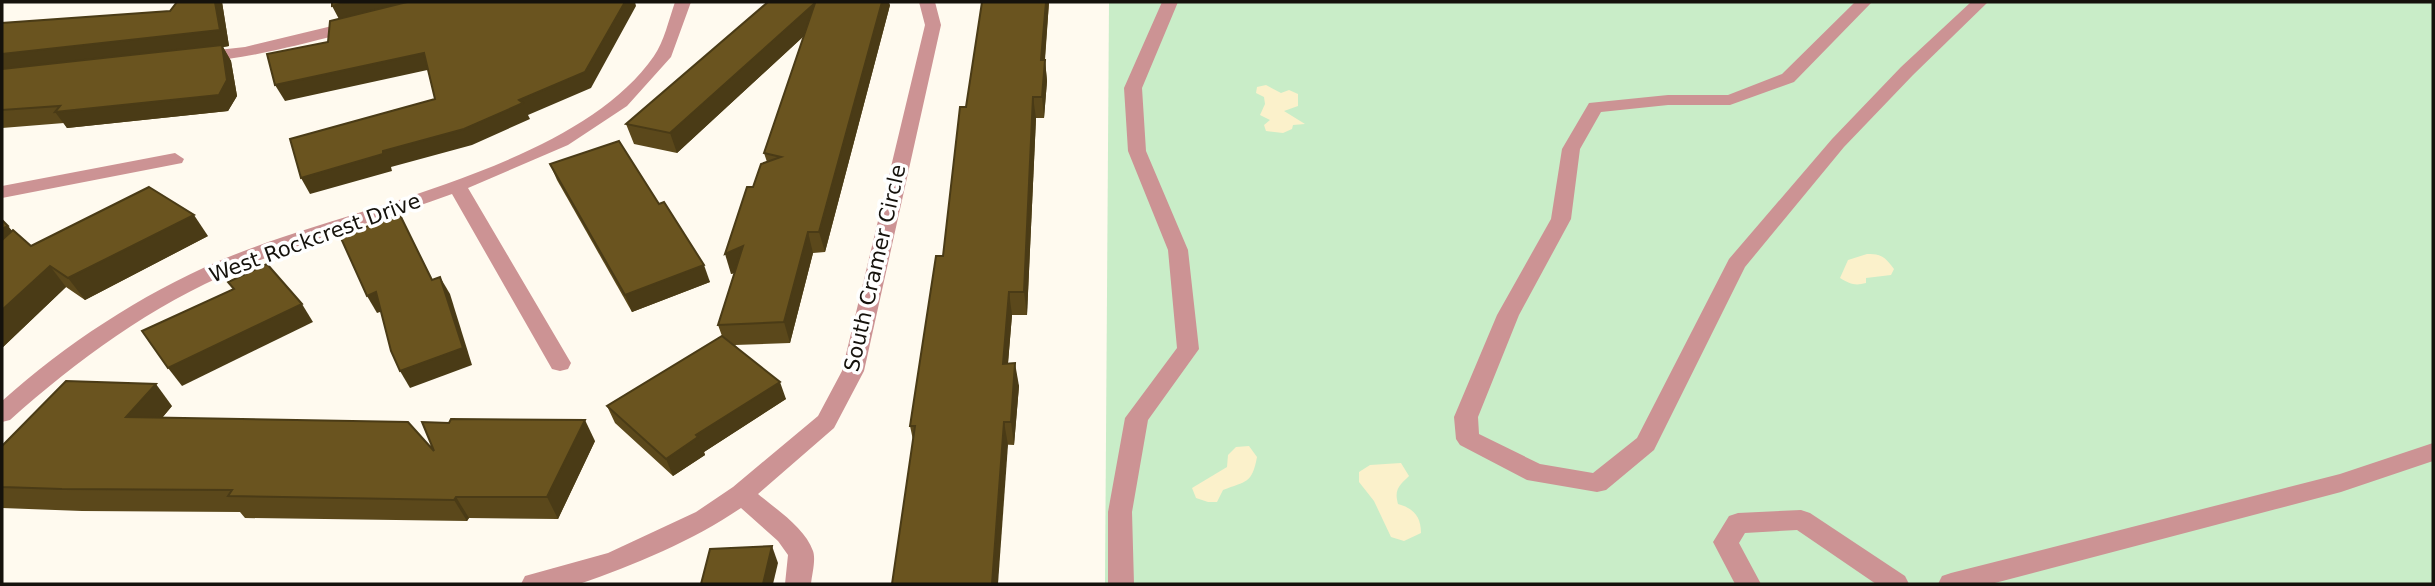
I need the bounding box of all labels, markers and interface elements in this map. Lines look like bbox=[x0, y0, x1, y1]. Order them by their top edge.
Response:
street label: South Cramer Circle bbox=[840, 162, 910, 374]
street label: West Rockcrest Drive bbox=[206, 189, 424, 287]

